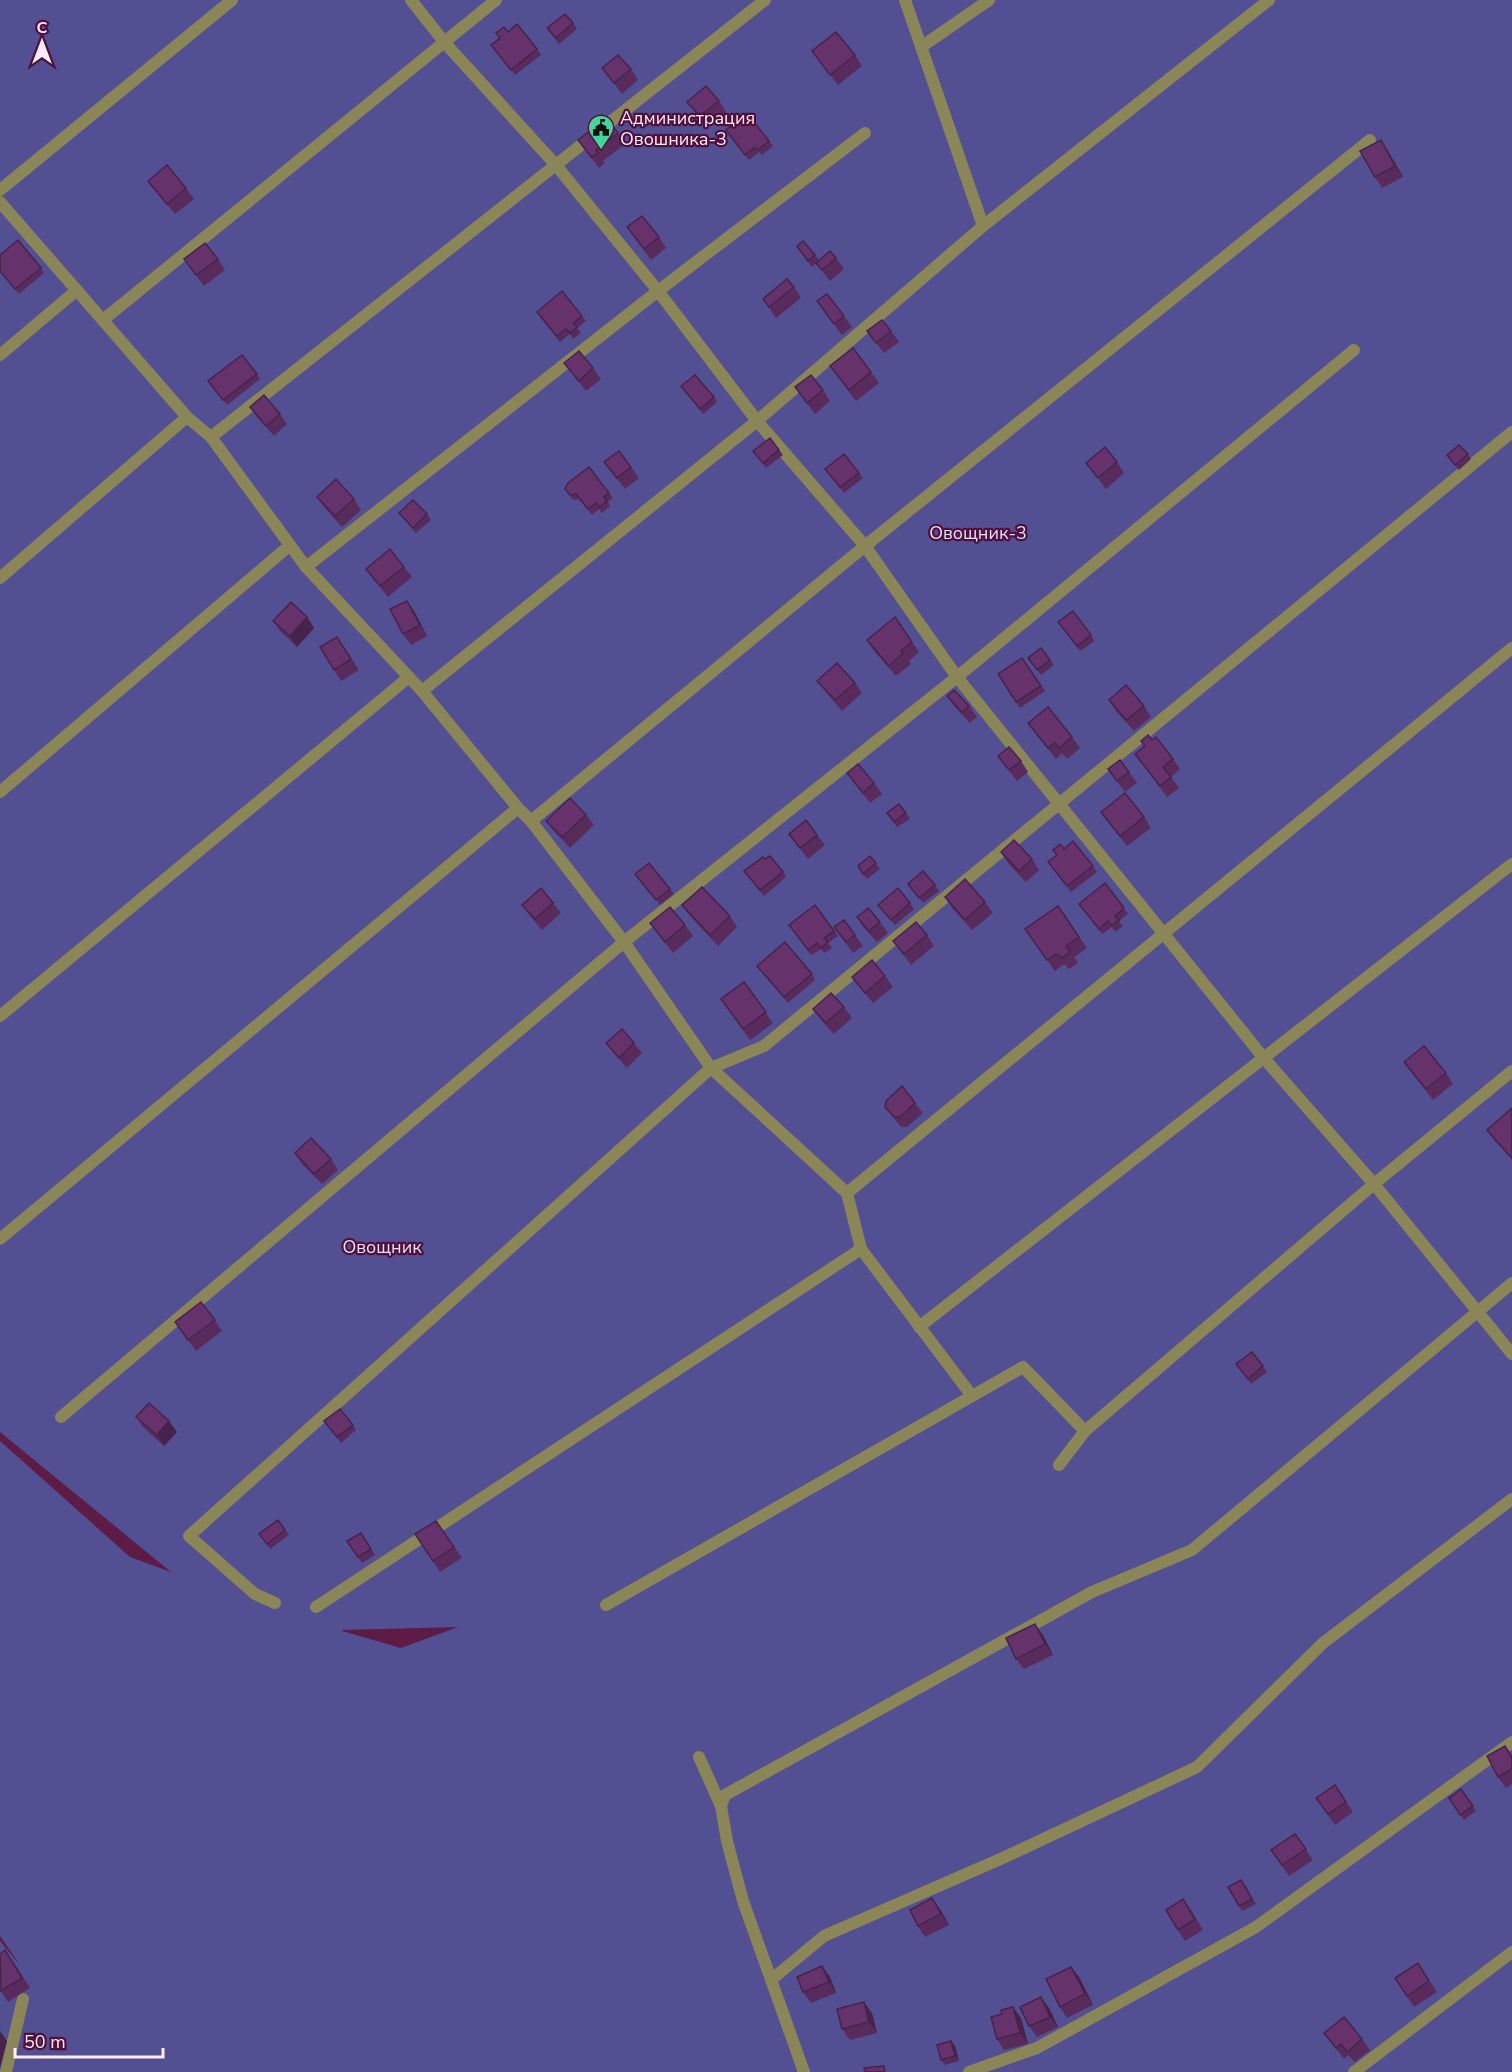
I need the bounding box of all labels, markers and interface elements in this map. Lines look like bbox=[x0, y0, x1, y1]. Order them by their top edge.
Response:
north arrow bbox=[12, 12, 72, 72]
text: С bbox=[37, 17, 48, 39]
place label: Администрация Овошника-3 bbox=[620, 106, 755, 151]
public building icon: Администрация Овошника-3 bbox=[586, 113, 616, 151]
park label: Овощник-3 bbox=[929, 521, 1027, 545]
park label: Овощник bbox=[342, 1235, 422, 1259]
scale bar bbox=[15, 2021, 164, 2059]
text: 50 m bbox=[24, 2030, 66, 2054]

